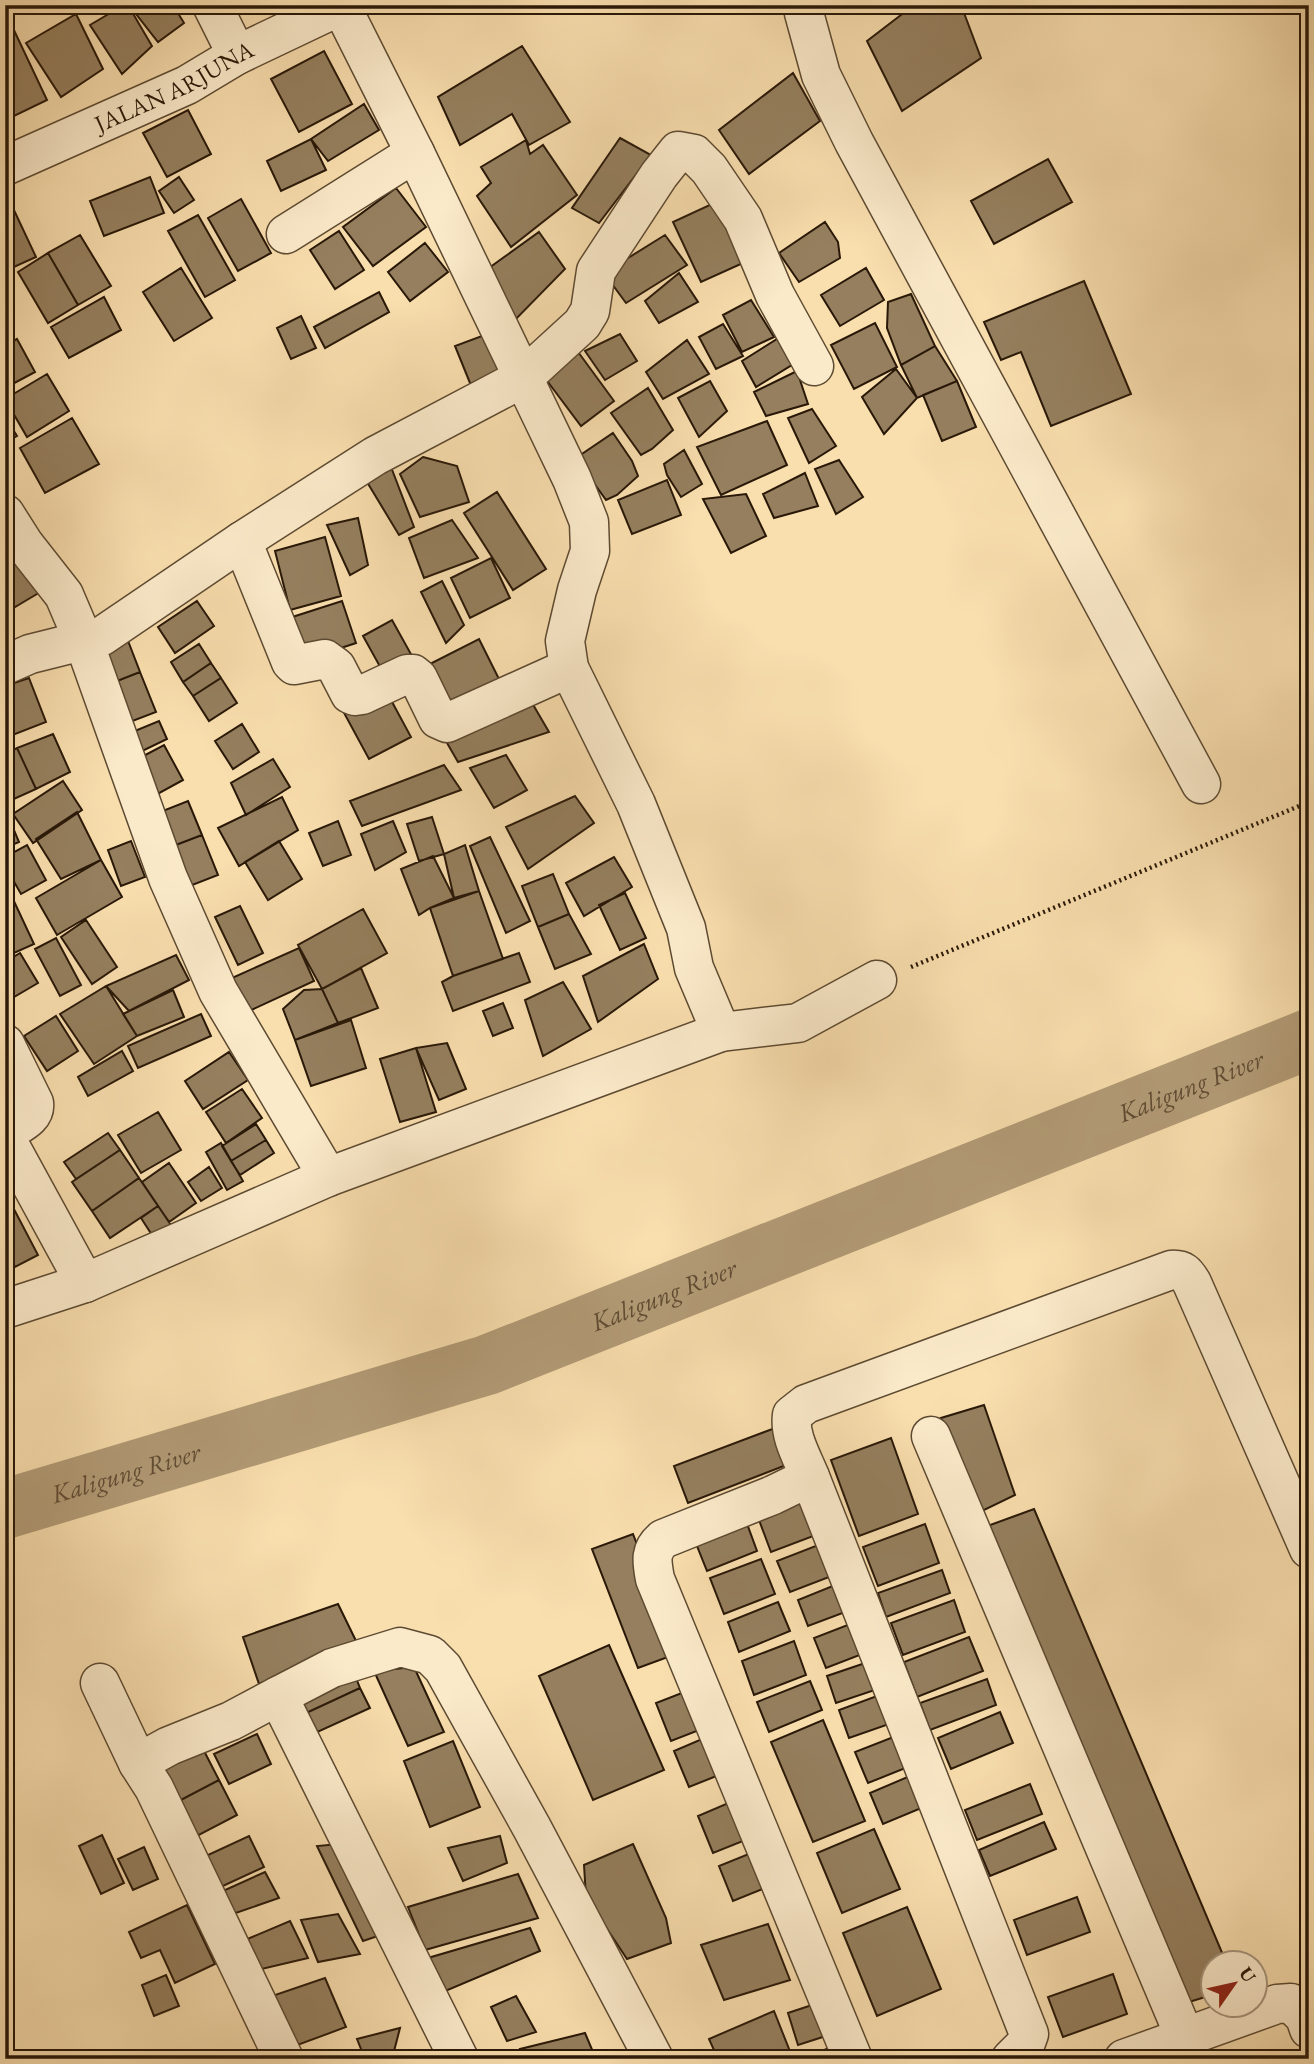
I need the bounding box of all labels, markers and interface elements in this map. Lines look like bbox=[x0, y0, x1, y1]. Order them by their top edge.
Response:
street label: JALAN ARJUNA bbox=[88, 33, 259, 140]
water label: Kaligung River bbox=[1112, 1041, 1269, 1130]
water label: Kaligung River bbox=[585, 1250, 742, 1339]
water label: Kaligung River bbox=[46, 1434, 205, 1512]
north arrow bbox=[1198, 1948, 1268, 2018]
text: U bbox=[1233, 1962, 1262, 1988]

